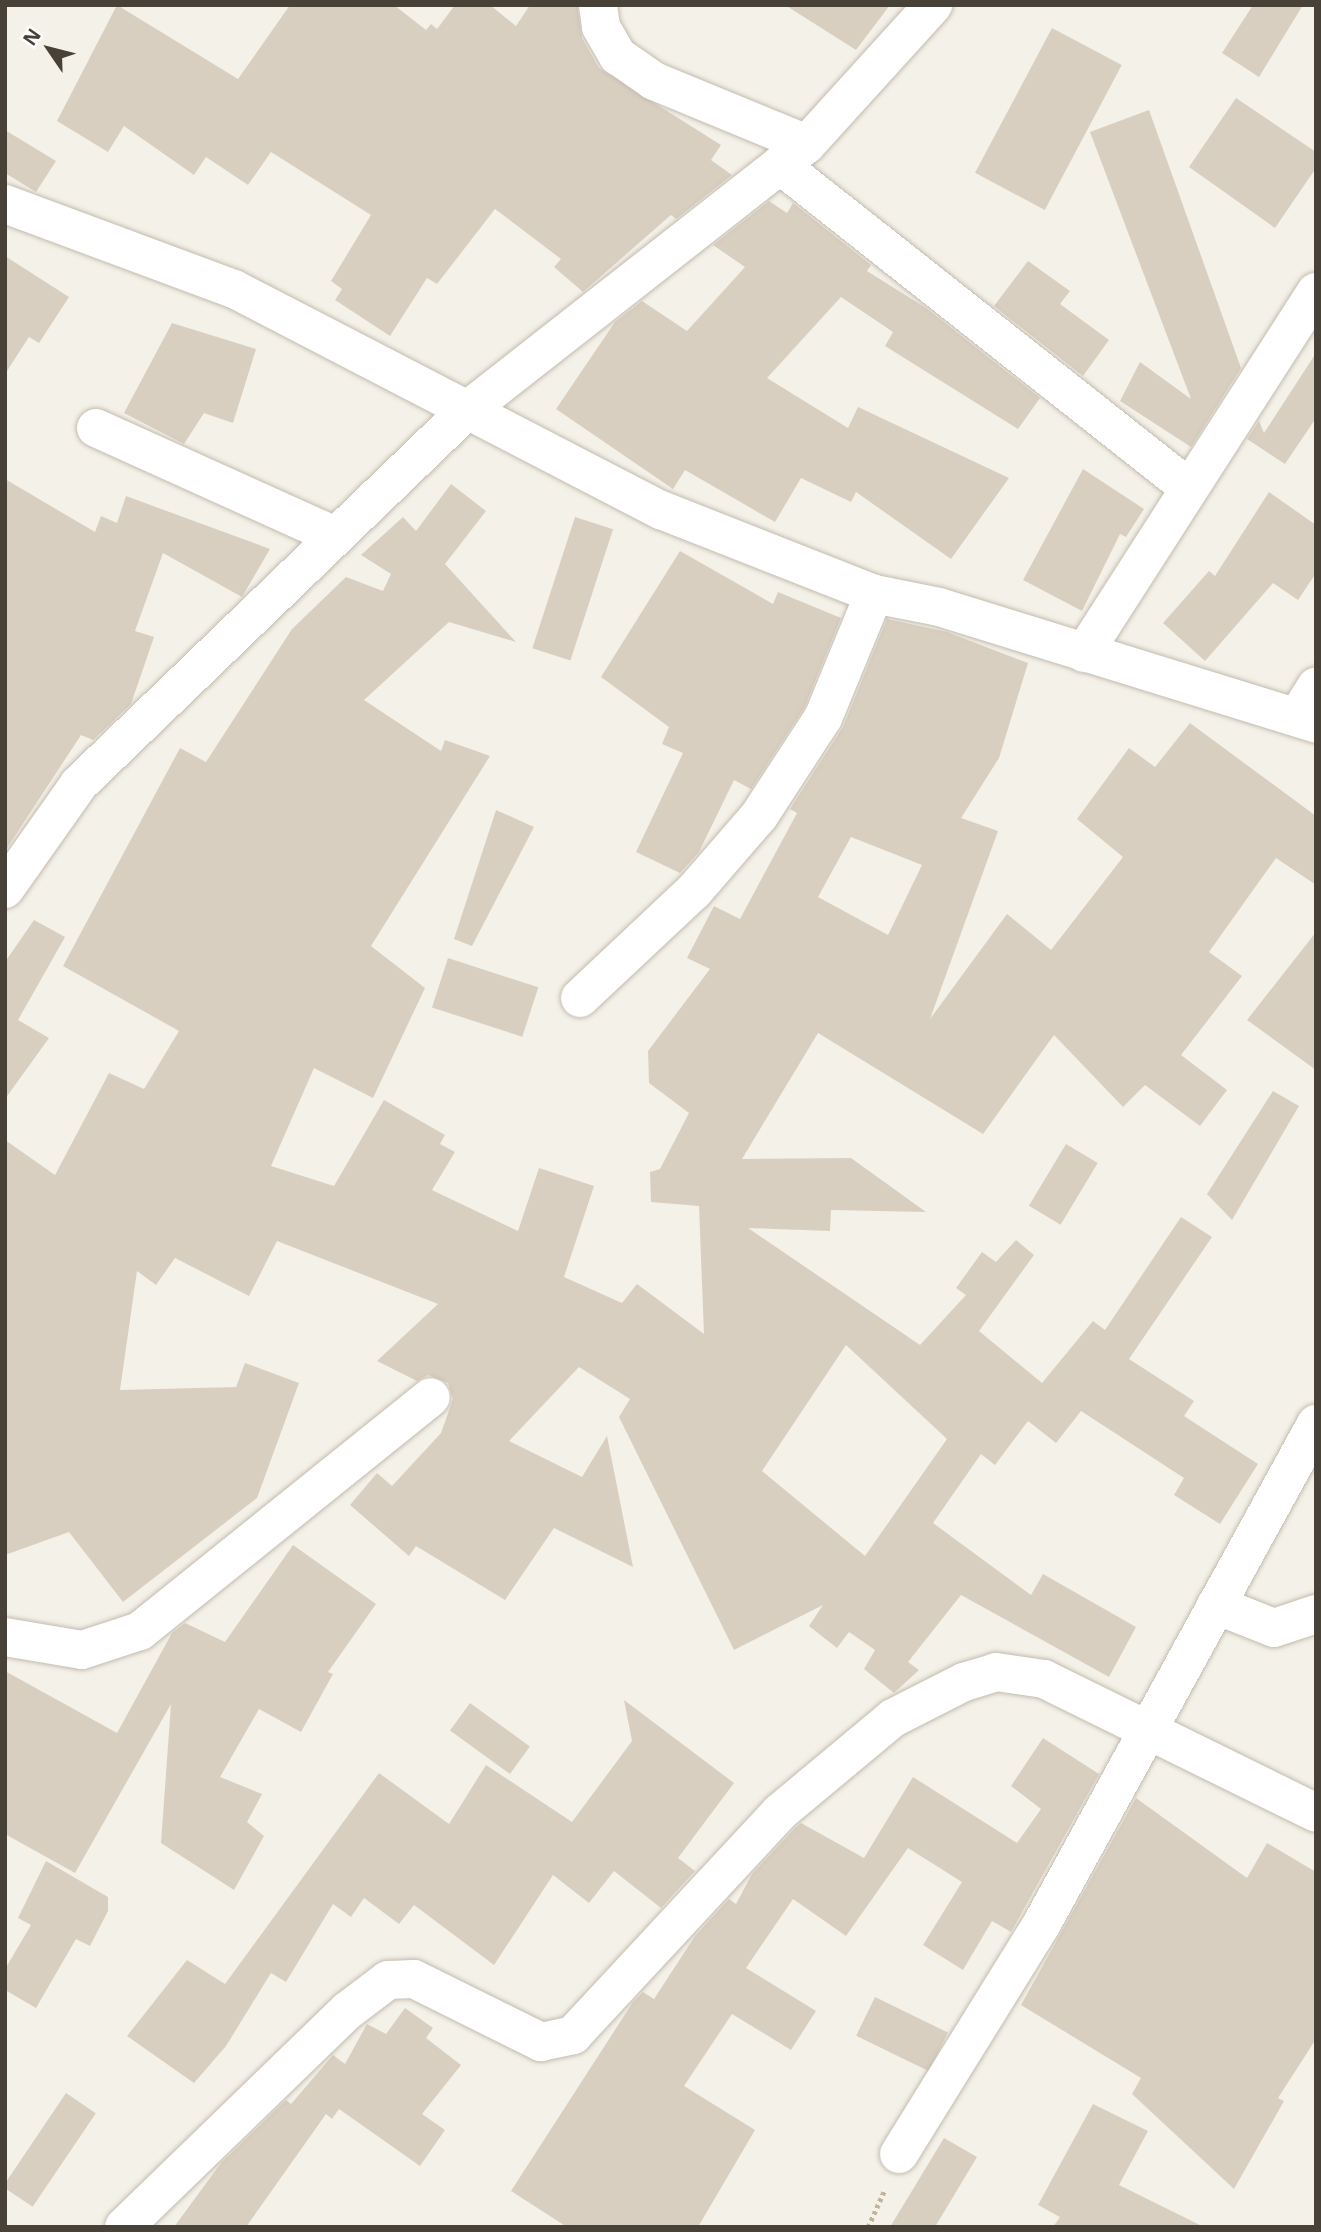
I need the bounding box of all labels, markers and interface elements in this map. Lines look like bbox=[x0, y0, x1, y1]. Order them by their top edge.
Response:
north arrow bbox=[14, 14, 84, 84]
text: N bbox=[17, 23, 47, 51]

